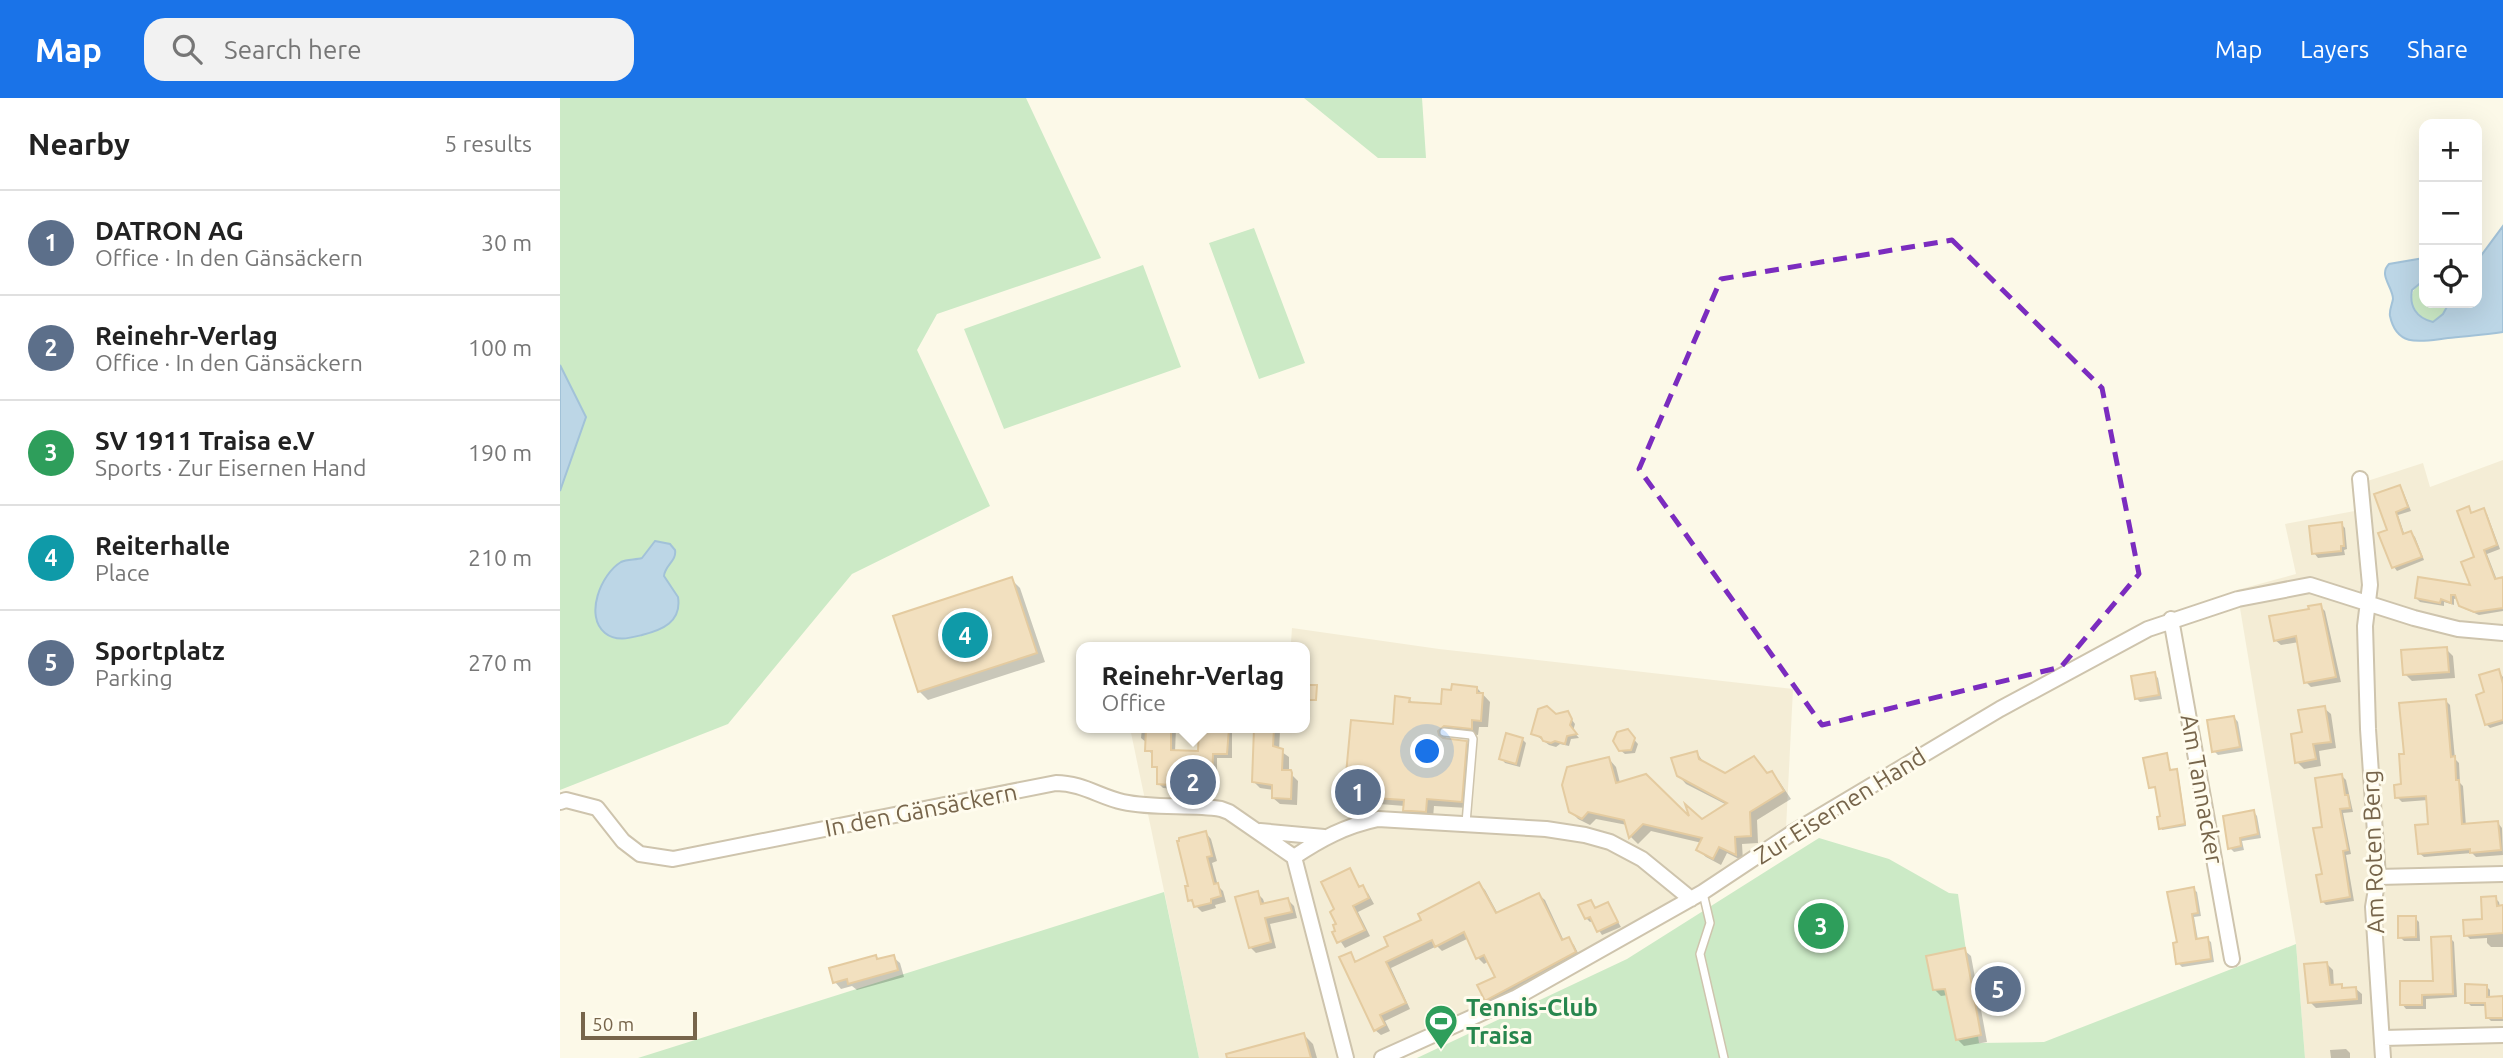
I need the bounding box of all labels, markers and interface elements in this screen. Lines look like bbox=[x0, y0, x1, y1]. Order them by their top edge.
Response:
search box bbox=[144, 18, 634, 81]
icon: search bbox=[168, 30, 206, 68]
text: Map bbox=[35, 31, 102, 68]
text: Search here bbox=[224, 35, 362, 64]
text: Map bbox=[2215, 36, 2262, 63]
text: Layers bbox=[2300, 36, 2369, 63]
text: Share bbox=[2407, 36, 2468, 63]
map controls bbox=[2419, 119, 2482, 308]
button: + bbox=[2419, 119, 2482, 182]
text: Nearby bbox=[28, 127, 130, 161]
text: 5 results bbox=[444, 131, 532, 156]
button: − bbox=[2419, 182, 2482, 245]
text: DATRON AG bbox=[95, 216, 244, 245]
text: 1 bbox=[45, 230, 57, 255]
text: 30 m bbox=[481, 230, 532, 255]
text: Office · In den Gänsäckern bbox=[95, 245, 363, 270]
button: locate bbox=[2419, 245, 2482, 308]
text: Reinehr-Verlag bbox=[95, 321, 278, 350]
text: 2 bbox=[45, 335, 57, 360]
text: 100 m bbox=[468, 335, 532, 360]
text: Office · In den Gänsäckern bbox=[95, 350, 363, 375]
text: SV 1911 Traisa e.V bbox=[95, 426, 315, 455]
text: 3 bbox=[45, 440, 57, 465]
text: 190 m bbox=[468, 440, 532, 465]
text: Sports · Zur Eisernen Hand bbox=[95, 455, 366, 480]
text: Reiterhalle bbox=[95, 531, 230, 560]
text: 4 bbox=[45, 545, 57, 570]
text: 210 m bbox=[468, 545, 532, 570]
text: Place bbox=[95, 560, 150, 585]
pin: 4 bbox=[942, 609, 988, 661]
text: Sportplatz bbox=[95, 636, 225, 665]
popup bbox=[1076, 642, 1310, 733]
text: 5 bbox=[45, 650, 57, 675]
text: 270 m bbox=[468, 650, 532, 675]
text: Reinehr-Verlag bbox=[1102, 661, 1284, 690]
text: Parking bbox=[95, 665, 173, 690]
text: Office bbox=[1102, 690, 1166, 715]
street label: Am Tannacker bbox=[2176, 712, 2228, 866]
your location bbox=[1410, 734, 1444, 768]
street label: Zur Eisernen Hand bbox=[1749, 742, 1931, 870]
pin: 2 bbox=[1170, 756, 1216, 808]
pin: 1 bbox=[1335, 766, 1381, 818]
street label: Am Roten Berg bbox=[2357, 770, 2389, 934]
street label: In den Gänsäckern bbox=[822, 778, 1020, 842]
pin: 3 bbox=[1798, 900, 1844, 952]
pin: 5 bbox=[1975, 963, 2021, 1015]
place label: Tennis-Club Traisa bbox=[1466, 994, 1598, 1049]
sports icon: Tennis-Club Traisa bbox=[1422, 1002, 1460, 1051]
scale bar bbox=[581, 1009, 696, 1041]
text: 50 m bbox=[592, 1013, 634, 1035]

